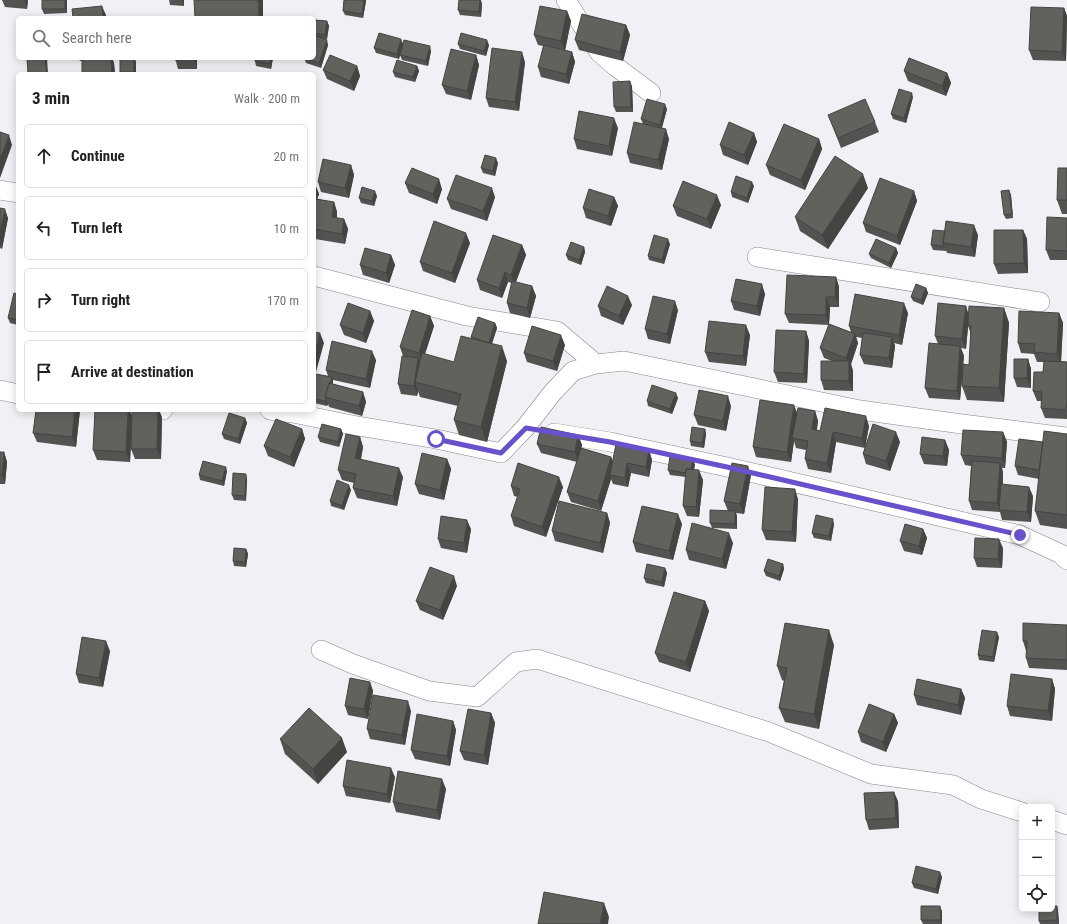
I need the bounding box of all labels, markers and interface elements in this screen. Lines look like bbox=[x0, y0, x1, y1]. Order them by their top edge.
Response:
search box bbox=[16, 16, 316, 60]
icon: search bbox=[30, 27, 52, 49]
text: Search here bbox=[62, 29, 132, 47]
text: 3 min bbox=[32, 88, 70, 108]
text: Walk · 200 m bbox=[234, 91, 300, 106]
icon: ahead bbox=[33, 145, 55, 167]
text: Continue bbox=[71, 147, 125, 165]
text: 20 m bbox=[273, 149, 299, 164]
icon: left bbox=[33, 217, 55, 239]
text: Turn left bbox=[71, 219, 122, 237]
text: 10 m bbox=[273, 221, 299, 236]
icon: right bbox=[33, 289, 55, 311]
text: Turn right bbox=[71, 291, 130, 309]
text: 170 m bbox=[267, 293, 299, 308]
icon: arrive bbox=[33, 361, 55, 383]
text: Arrive at destination bbox=[71, 363, 194, 381]
route start bbox=[427, 430, 445, 448]
route end bbox=[1011, 526, 1029, 544]
map controls bbox=[1019, 804, 1055, 912]
button: + bbox=[1019, 804, 1055, 840]
button: − bbox=[1019, 840, 1055, 876]
button: locate bbox=[1019, 876, 1055, 912]

